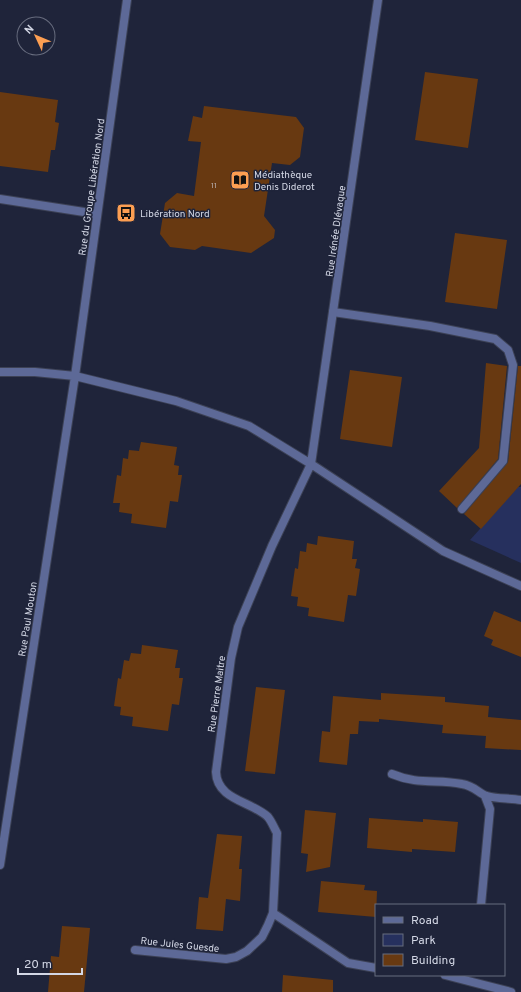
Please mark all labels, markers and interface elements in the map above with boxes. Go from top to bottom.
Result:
north arrow [16,16,56,56]
text: N [22,22,37,37]
street label: Rue du Groupe Libération Nord [76,118,109,257]
library icon: Médiathèque Denis Diderot [229,169,251,191]
place label: Médiathèque Denis Diderot [254,169,315,194]
house number: 11 [211,181,217,191]
street label: Rue Irénée Dlévaque [324,185,349,278]
bus stop icon: Libération Nord [115,202,137,224]
place label: Libération Nord [140,208,210,221]
street label: Rue Paul Mouton [16,581,41,658]
street label: Rue Pierre Maitre [206,655,229,733]
legend [375,904,505,976]
text: Road [411,913,439,929]
text: Park [411,933,436,949]
street label: Rue Jules Guesde [140,935,220,956]
scale bar [18,950,82,976]
text: Building [411,953,455,969]
text: 20 m [24,957,52,973]

